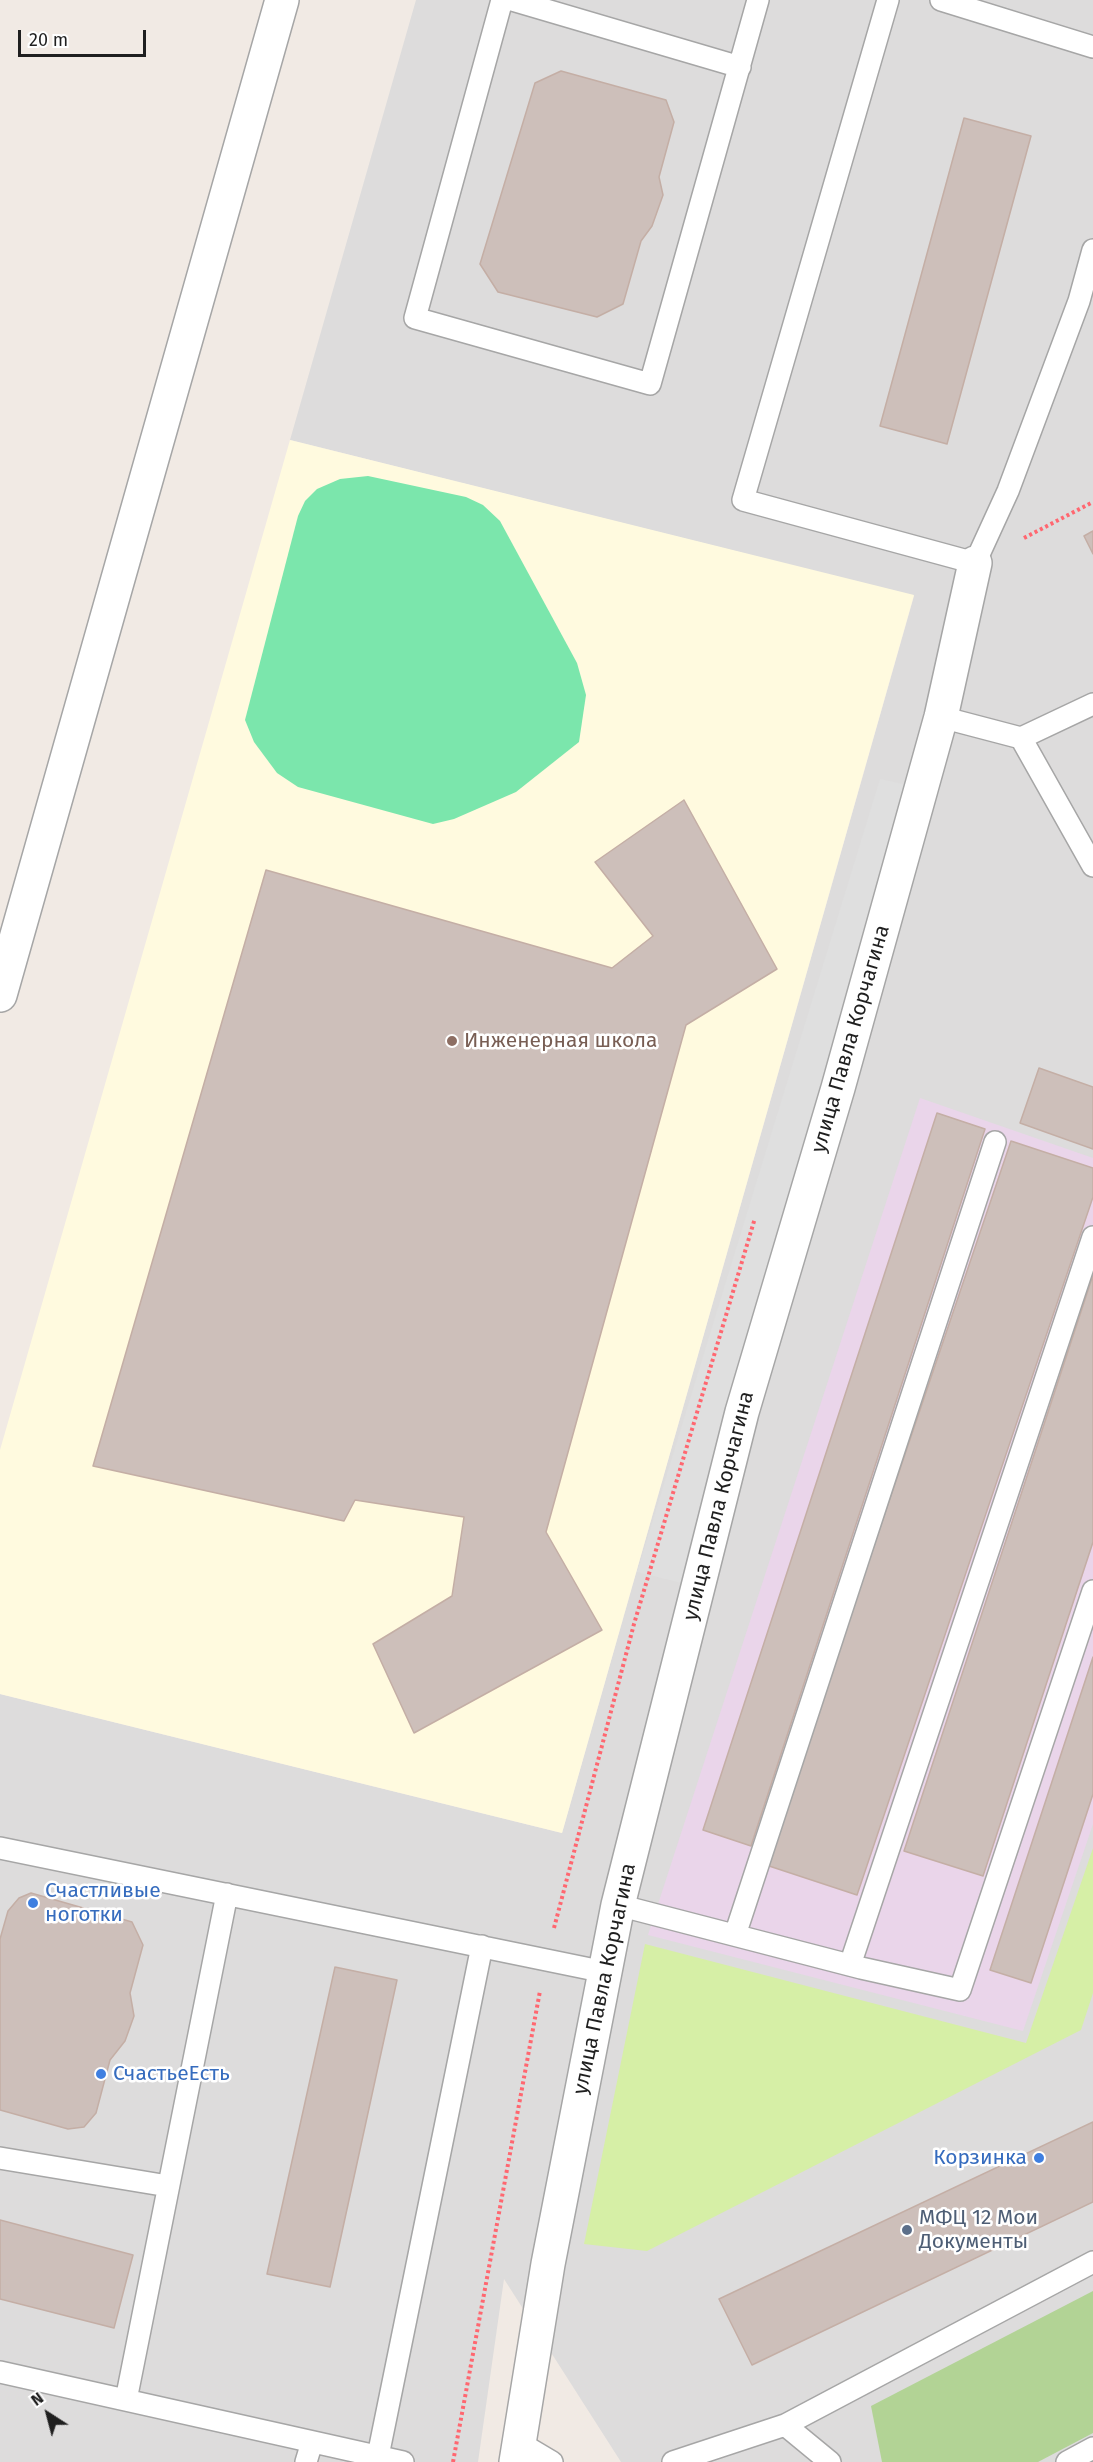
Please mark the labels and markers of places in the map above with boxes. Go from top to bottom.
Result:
place label: Инженерная школа [464,1028,658,1054]
marker: Инженерная школа [445,1034,459,1048]
place label: Счастливые ноготки [45,1878,161,1928]
marker: Счастливые ноготки [26,1896,40,1910]
place label: СчастьеЕсть [113,2061,230,2087]
marker: СчастьеЕсть [94,2067,108,2081]
place label: Корзинка [933,2145,1027,2171]
marker: Корзинка [1032,2151,1046,2165]
place label: МФЦ 12 Мои Документы [919,2205,1038,2255]
marker: МФЦ 12 Мои Документы [900,2223,914,2237]

